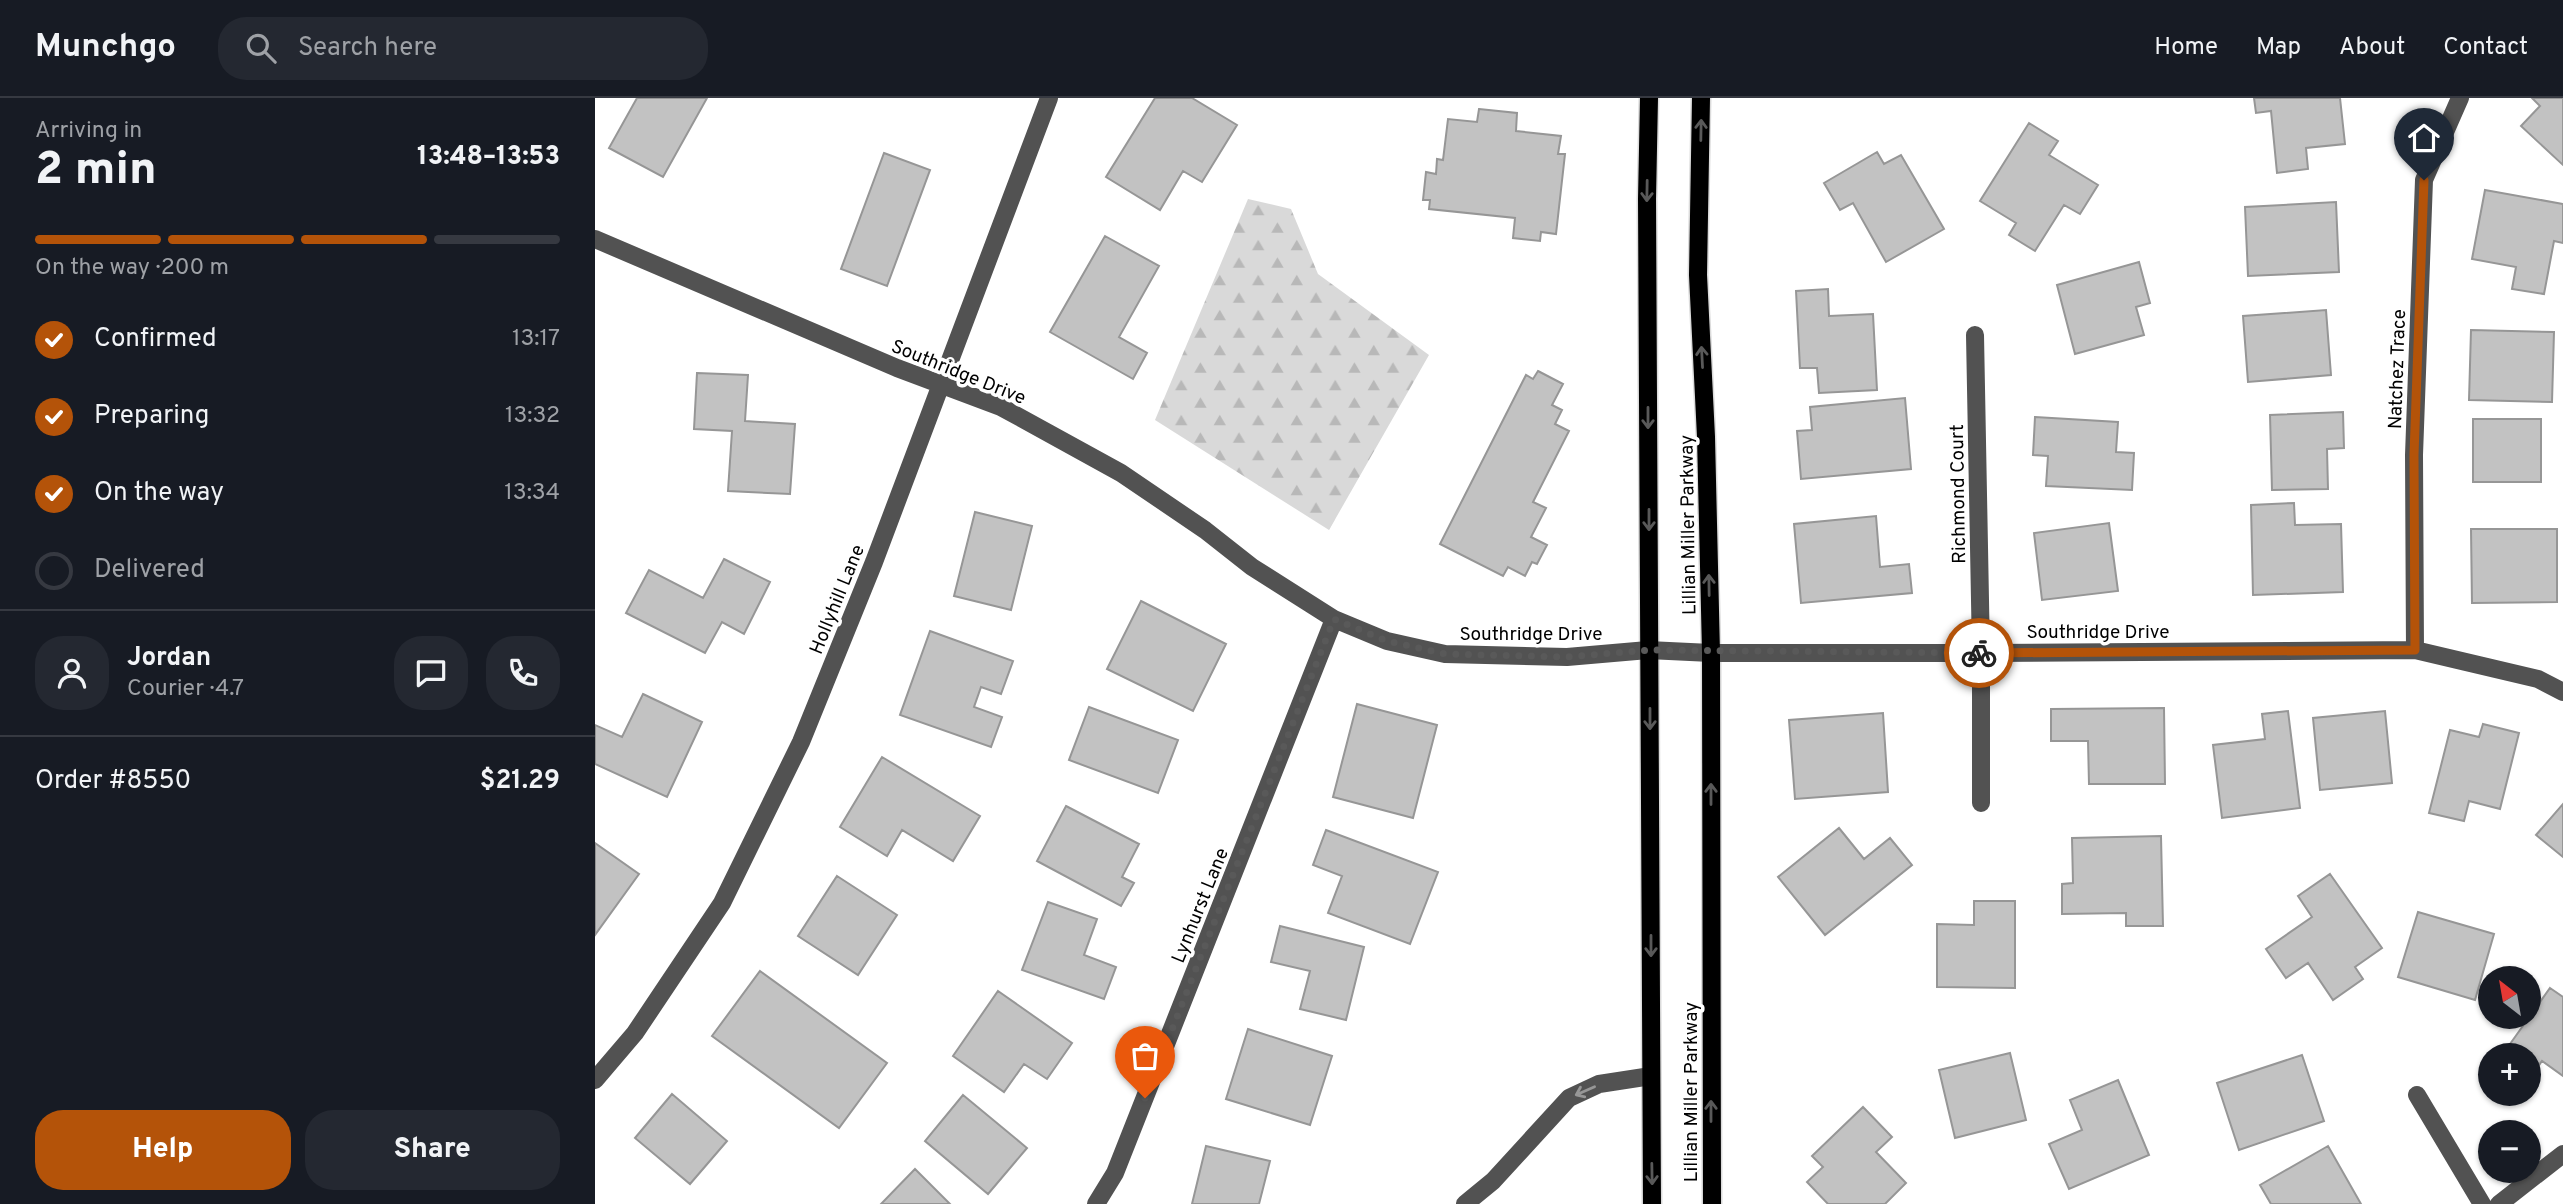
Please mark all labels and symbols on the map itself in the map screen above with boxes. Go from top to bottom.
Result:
pin [2394,108,2454,180]
one-way arrow [1694,119,1708,142]
one-way arrow [1640,179,1654,202]
street label: Natchez Trace [2384,309,2412,429]
street label: Southridge Drive [887,335,1029,411]
one-way arrow [1696,346,1709,369]
one-way arrow [1641,406,1655,429]
street label: Richmond Court [1946,424,1972,564]
street label: Lillian Miller Parkway [1675,435,1703,615]
one-way arrow [1642,508,1656,531]
street label: Hollyhill Lane [805,541,871,658]
one-way arrow [1703,573,1716,596]
courier [1944,618,2014,688]
street label: Southridge Drive [2026,621,2170,645]
street label: Southridge Drive [1459,623,1603,647]
one-way arrow [1643,707,1657,730]
one-way arrow [1704,783,1718,806]
street label: Lynhurst Lane [1167,845,1235,967]
one-way arrow [1644,934,1658,957]
north arrow [2478,966,2541,1029]
street label: Lillian Miller Parkway [1680,1002,1704,1182]
pin [1115,1026,1175,1098]
one-way arrow [1574,1085,1596,1098]
one-way arrow [1704,1100,1718,1123]
one-way arrow [1645,1162,1659,1185]

